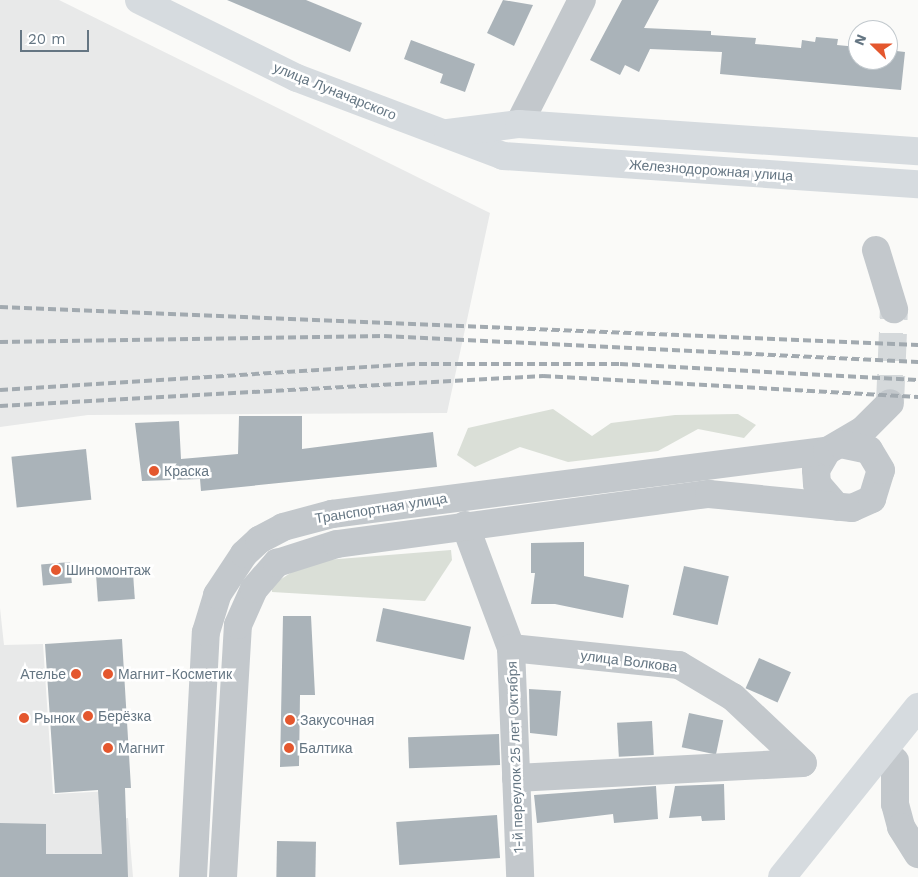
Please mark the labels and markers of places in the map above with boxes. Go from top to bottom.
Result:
place label: Краска [164,463,209,479]
marker: Краска [148,465,160,477]
place label: Шиномонтаж [66,562,151,578]
marker: Шиномонтаж [50,564,62,576]
place label: Ателье [20,666,66,682]
place label: Магнит-Косметик [118,666,232,682]
marker: Ателье [70,668,82,680]
marker: Магнит-Косметик [102,668,114,680]
place label: Берёзка [98,708,151,724]
place label: Рынок [34,710,75,726]
marker: Берёзка [82,710,94,722]
marker: Рынок [18,712,30,724]
place label: Закусочная [300,712,374,728]
marker: Закусочная [284,714,296,726]
place label: Магнит [118,740,165,756]
place label: Балтика [299,740,353,756]
marker: Магнит [102,742,114,754]
marker: Балтика [283,742,295,754]

